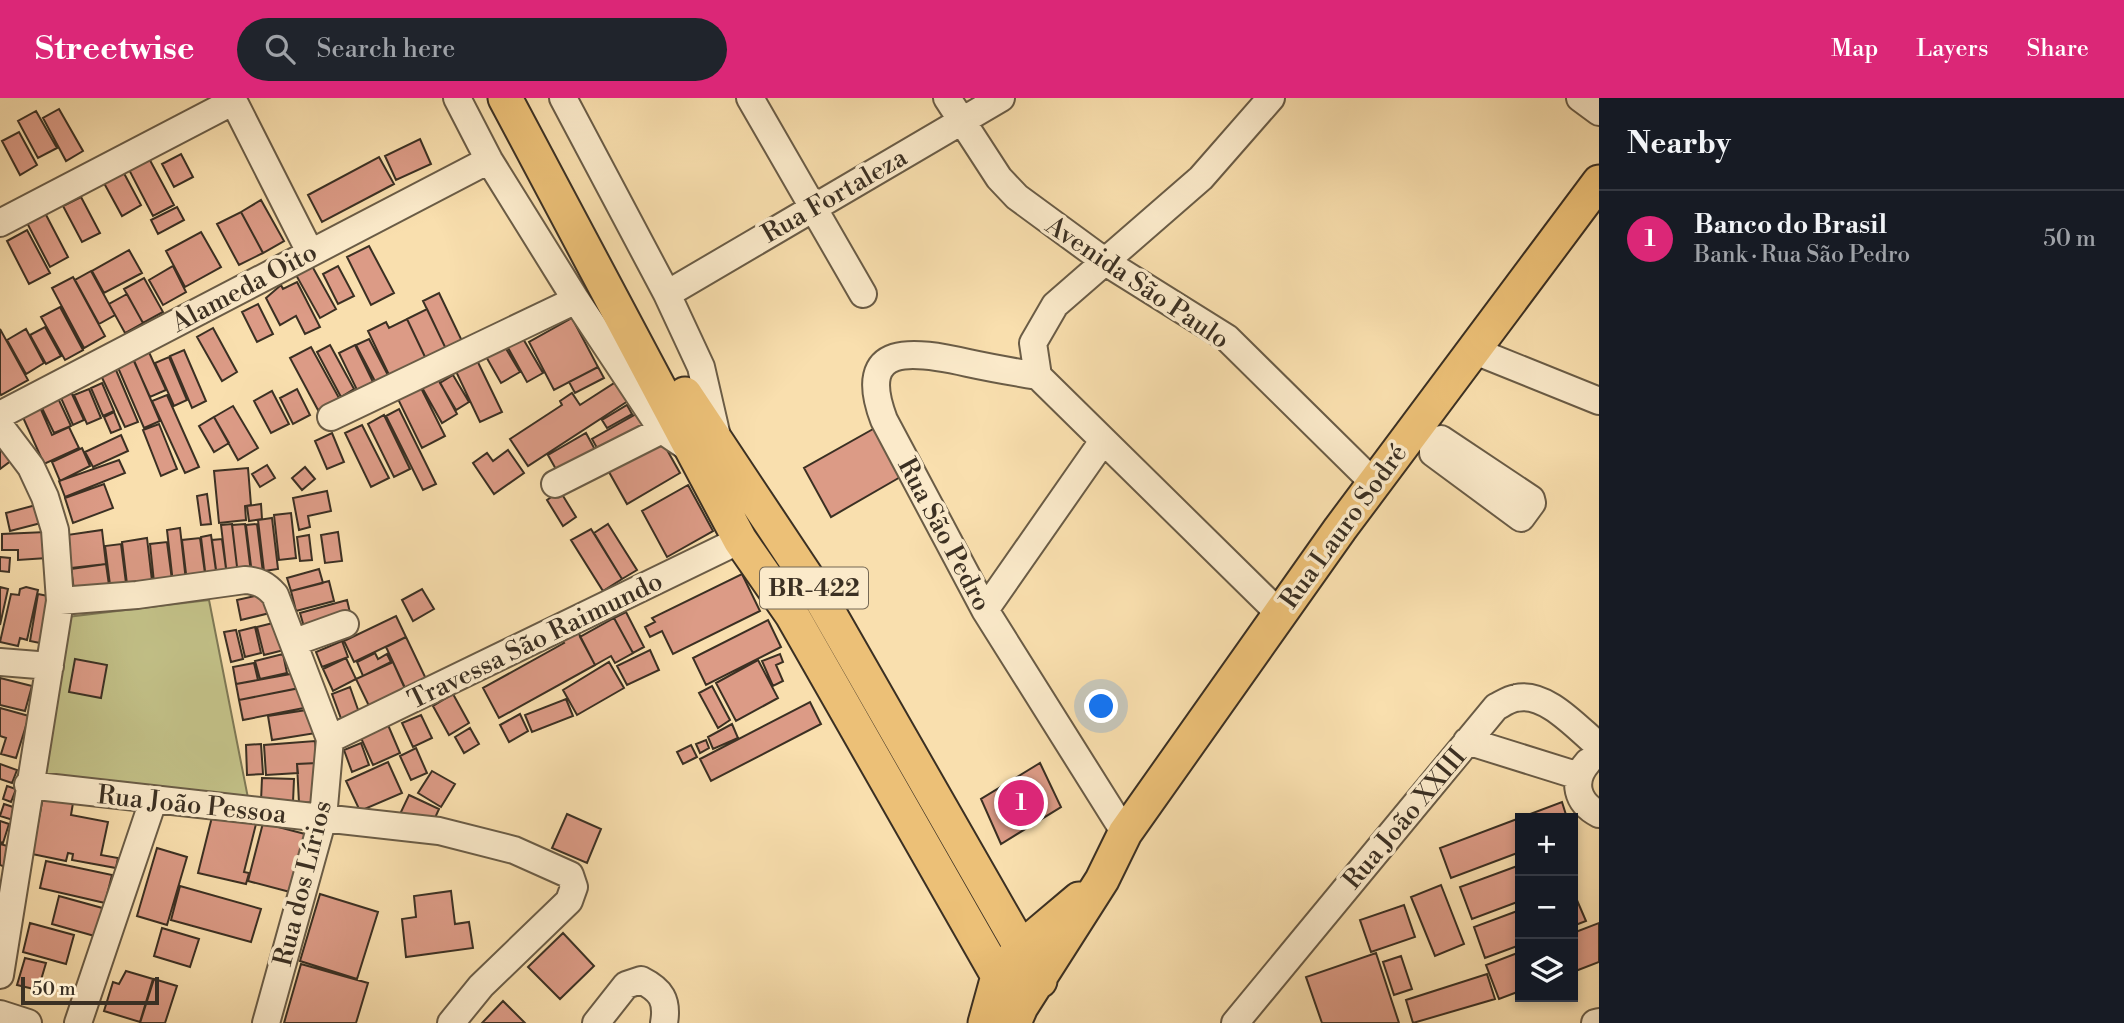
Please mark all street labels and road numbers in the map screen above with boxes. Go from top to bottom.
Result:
street label: Rua Fortaleza [756,141,914,250]
street label: Avenida São Paulo [1039,209,1235,356]
street label: Alameda Oito [165,236,323,340]
street label: Rua Lauro Sodré [1273,438,1414,615]
street label: Rua São Pedro [890,452,998,617]
street label: Travessa São Raimundo [403,565,668,716]
road number: BR-422 [760,568,868,608]
street label: Rua João XXIII [1336,741,1473,896]
street label: Rua João Pessoa [96,779,289,831]
street label: Rua dos Lírios [267,797,339,969]

